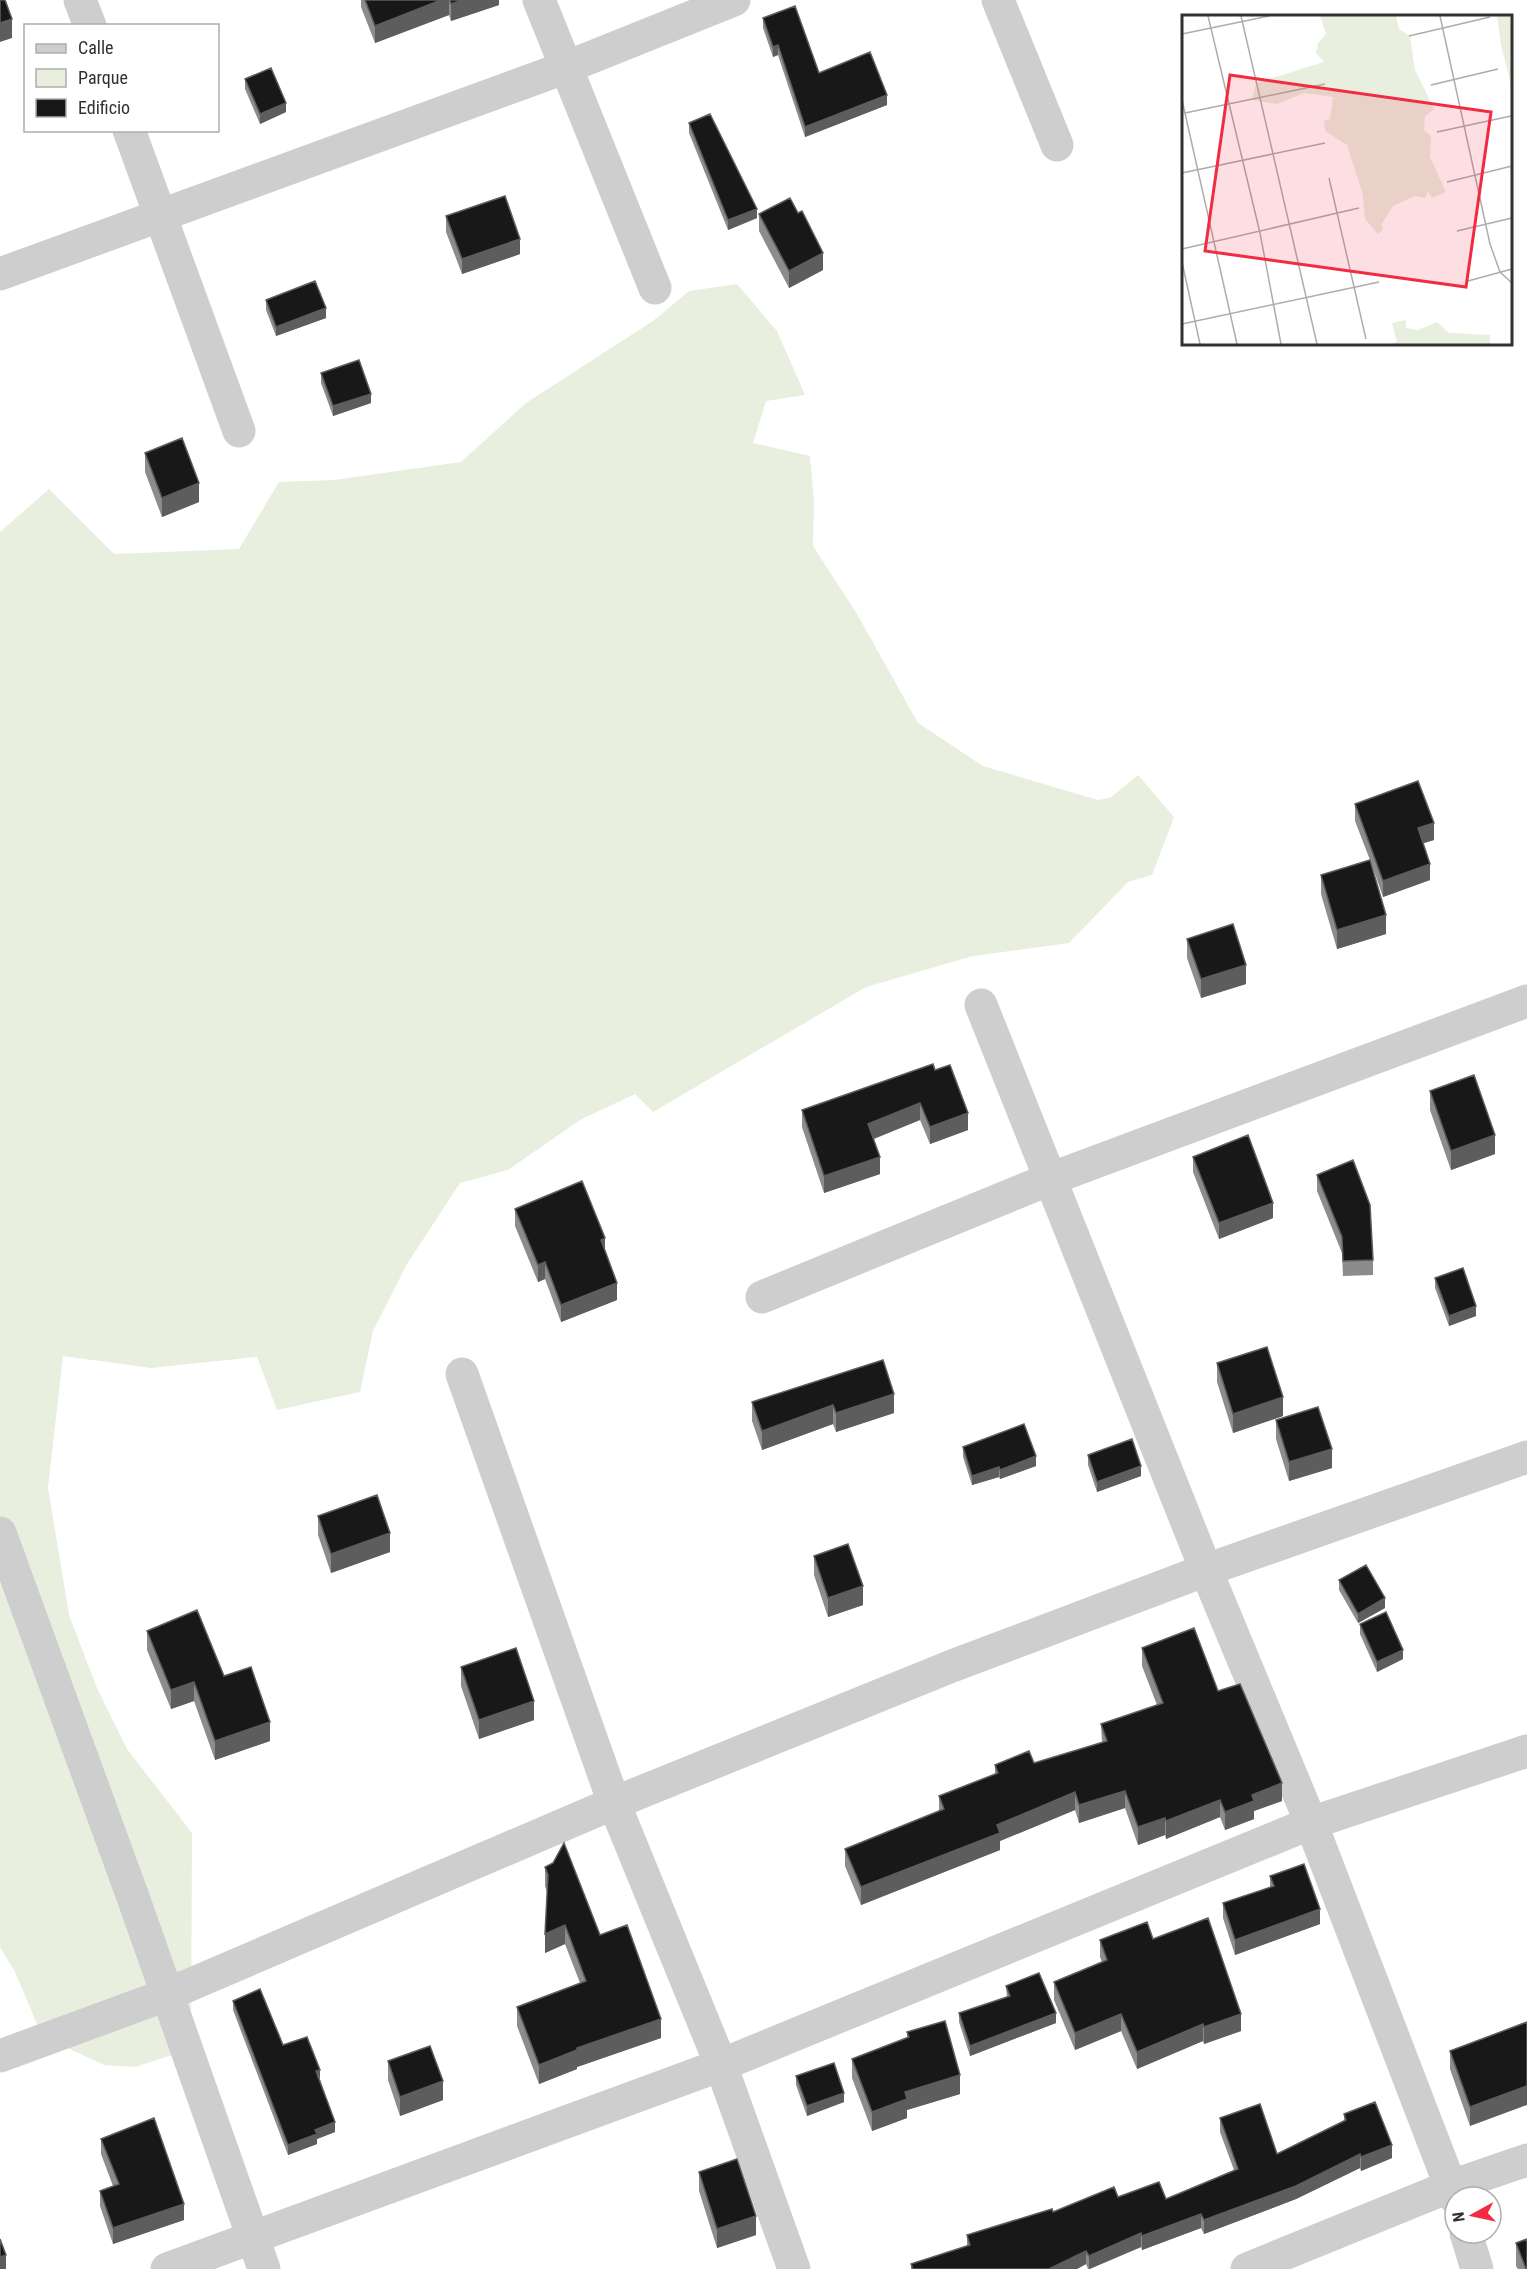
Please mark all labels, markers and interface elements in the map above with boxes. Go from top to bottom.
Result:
inset map [1182,15,1512,345]
legend [24,24,219,132]
text: Calle [78,37,114,58]
text: Parque [78,67,128,88]
text: Edificio [78,97,130,118]
north arrow [1443,2185,1503,2245]
text: N [1449,2211,1469,2223]

